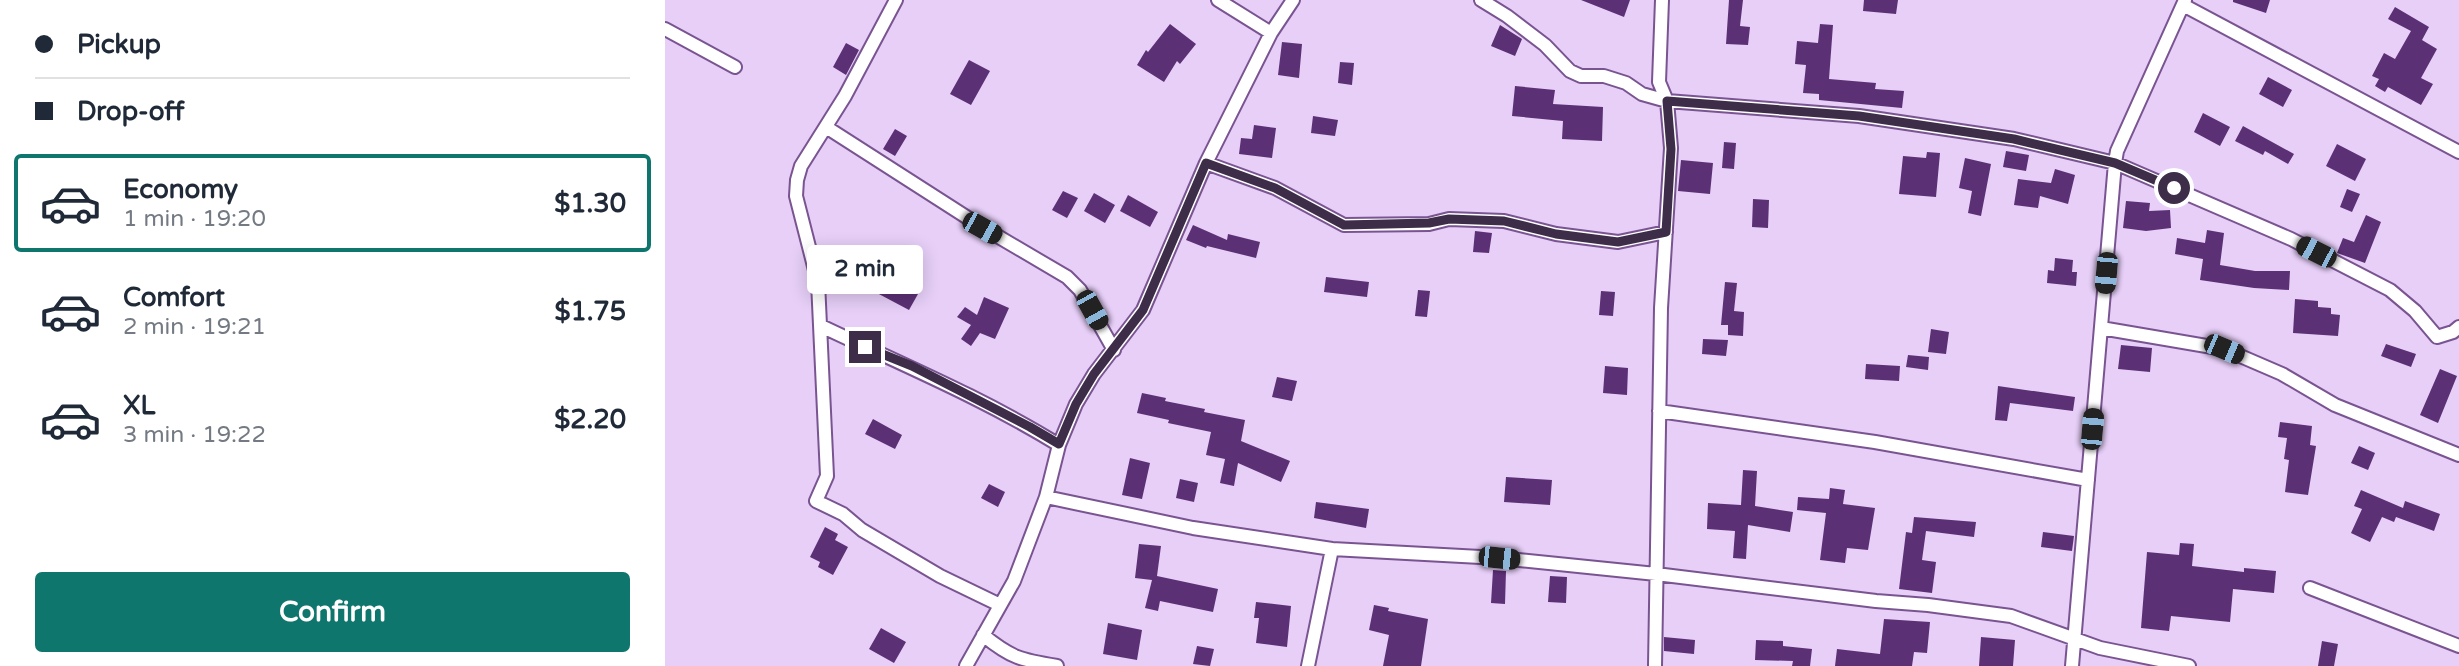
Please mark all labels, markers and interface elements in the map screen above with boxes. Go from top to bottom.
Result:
text: Pickup [77,29,161,60]
text: Drop-off [77,96,184,127]
icon: car [39,172,102,235]
route start [2158,172,2190,204]
text: Economy [123,174,238,205]
text: $1.30 [554,188,626,219]
text: 1 min · 19:20 [123,205,266,233]
car [959,209,1006,247]
car [2293,233,2340,271]
callout: 2 min [807,246,923,294]
car [2094,251,2119,295]
text: 2 min [834,255,896,283]
icon: car [39,280,102,343]
text: Comfort [123,282,225,313]
car [1073,287,1112,333]
text: $1.75 [554,296,626,327]
text: 2 min · 19:21 [123,313,266,341]
route end [849,331,881,363]
car [2201,331,2248,367]
icon: car [39,388,102,451]
text: XL [123,390,155,421]
text: $2.20 [554,404,626,435]
car [2080,407,2105,451]
text: 3 min · 19:22 [123,421,266,449]
car [1478,545,1521,571]
button: Confirm [35,572,630,652]

